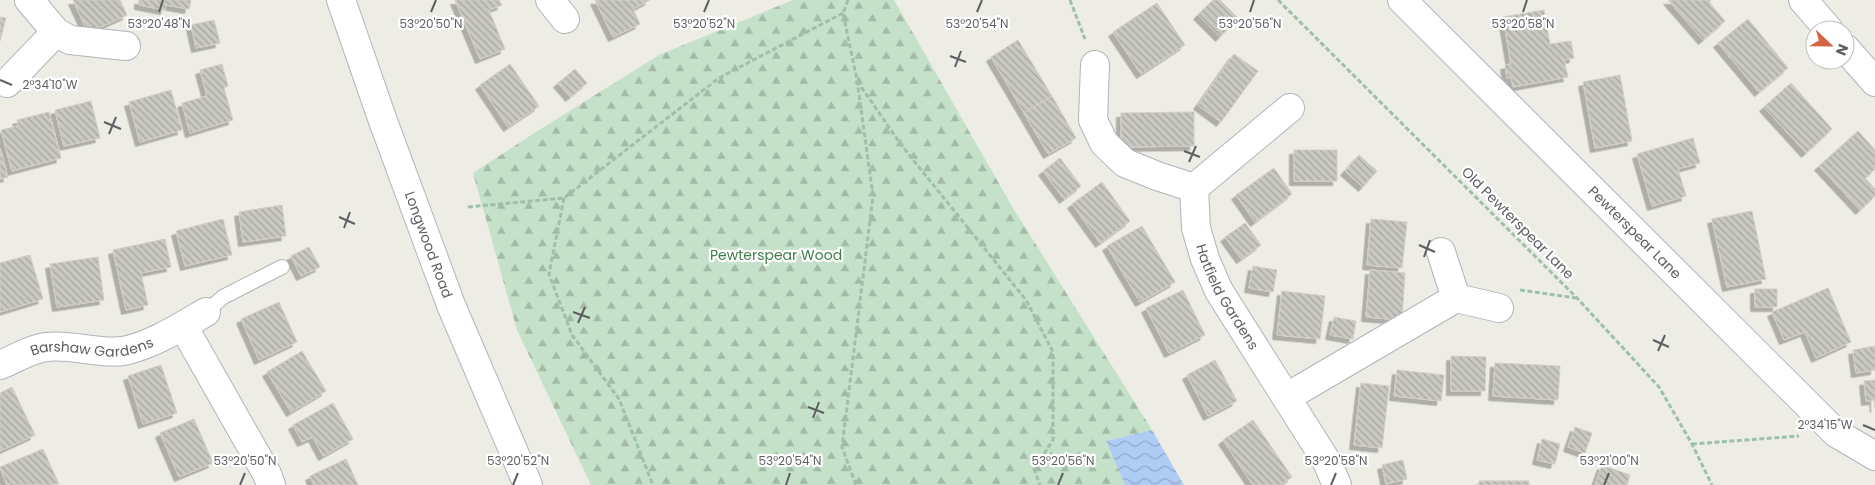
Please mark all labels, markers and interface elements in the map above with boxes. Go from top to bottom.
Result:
text: 53°20'48"N [128,15,190,32]
text: 53°20'50"N [400,15,462,32]
text: 53°20'52"N [673,15,735,32]
text: 53°20'54"N [946,15,1008,32]
text: 53°20'56"N [1219,15,1281,32]
text: 53°20'58"N [1492,15,1554,32]
north arrow [1805,20,1855,70]
text: N [1831,41,1853,58]
text: 2°34'10"W [23,76,78,93]
street label: Old Pewterspear Lane [1457,162,1579,284]
street label: Pewterspear Lane [1584,181,1686,284]
street label: Longwood Road [400,188,458,301]
street label: Hatfield Gardens [1191,242,1264,354]
park label: Pewterspear Wood [710,245,842,265]
street label: Barshaw Gardens [28,332,157,362]
text: 2°34'15"W [1798,416,1853,433]
text: 53°20'50"N [214,452,276,469]
text: 53°20'52"N [487,452,549,469]
text: 53°20'54"N [759,452,821,469]
text: 53°20'56"N [1032,452,1094,469]
text: 53°20'58"N [1305,452,1367,469]
text: 53°21'00"N [1579,452,1639,469]

